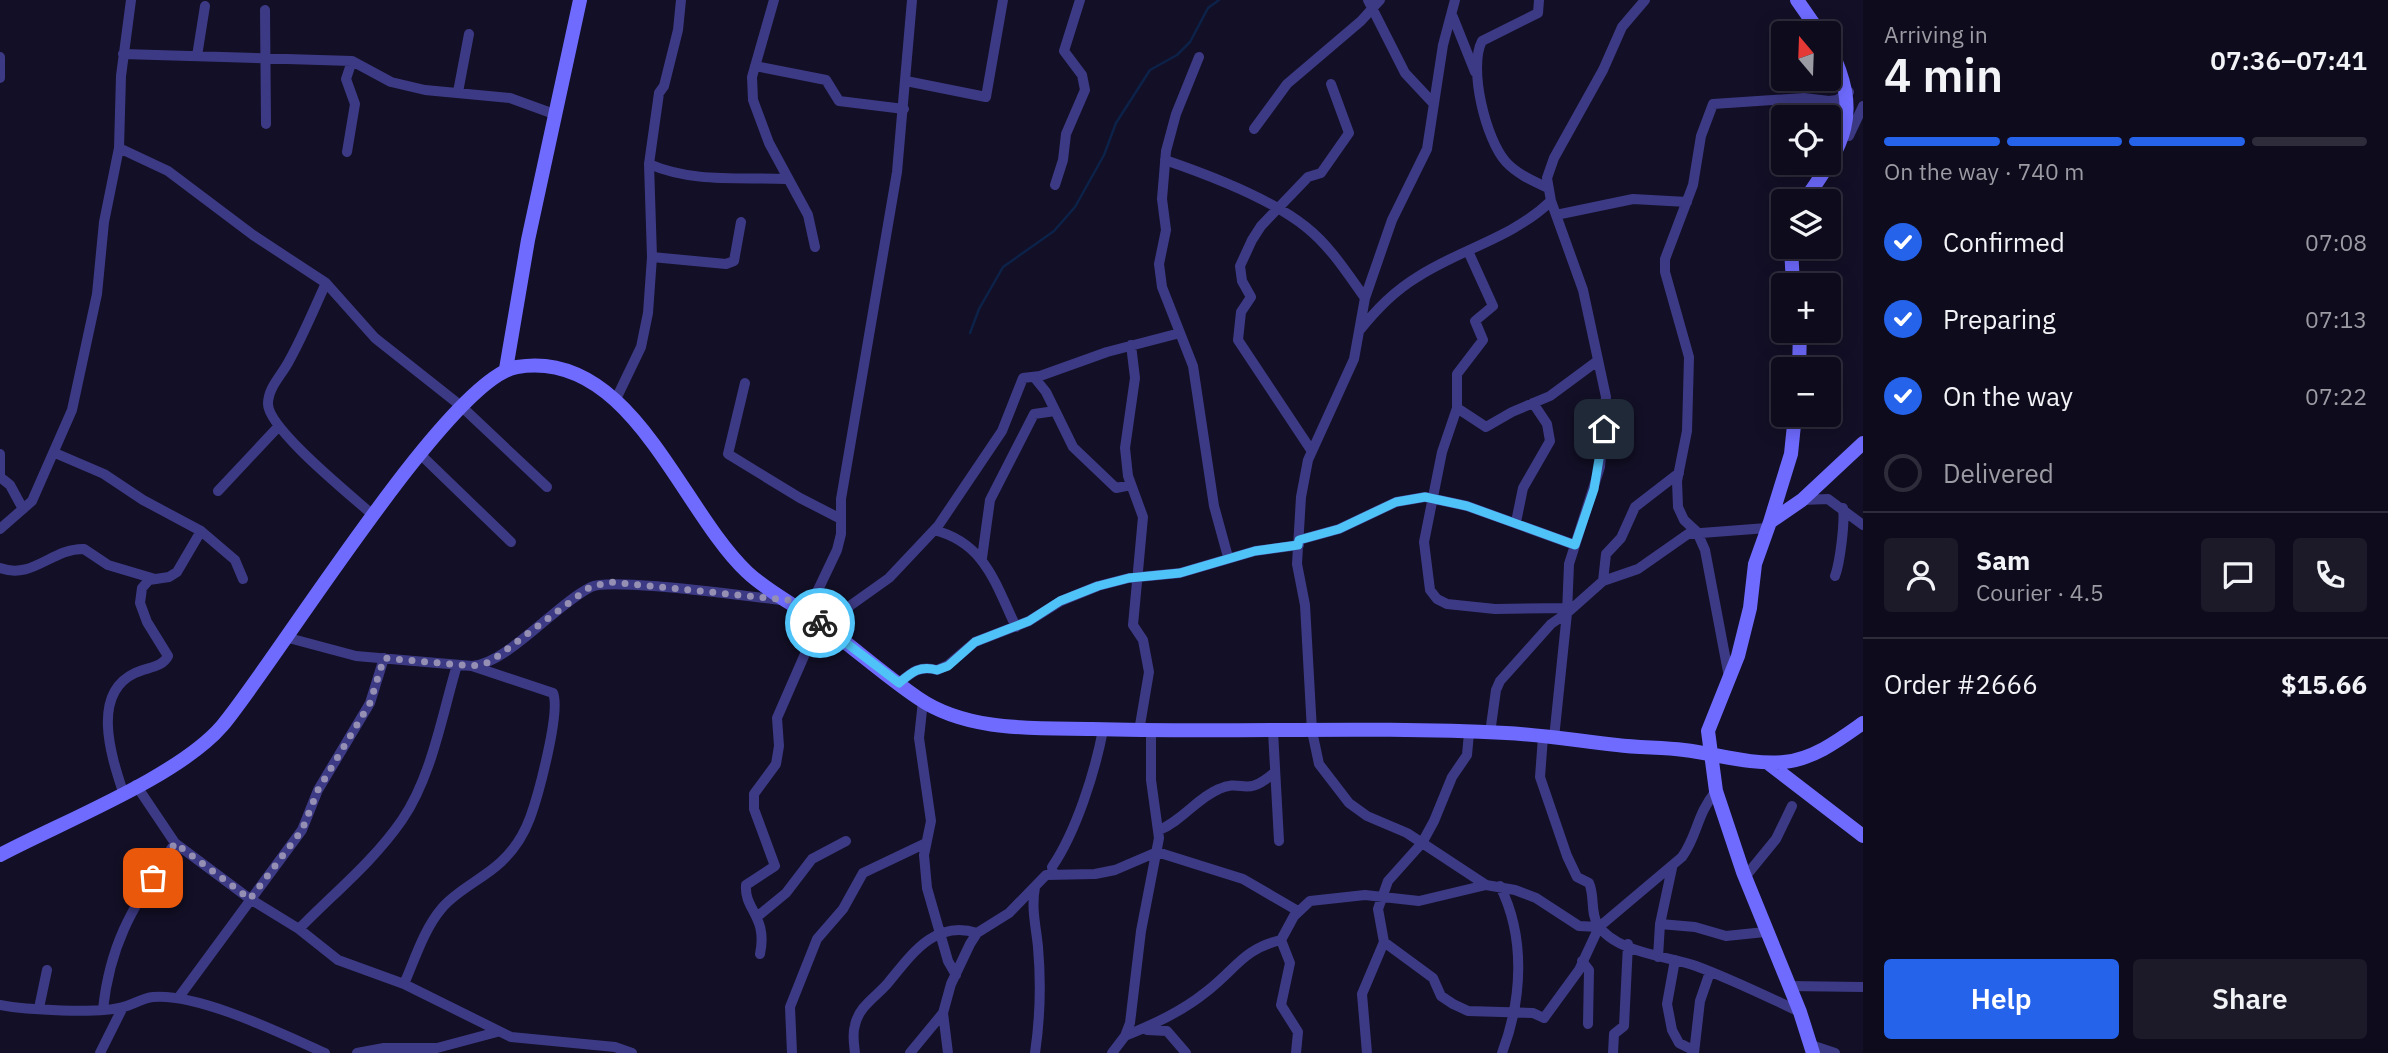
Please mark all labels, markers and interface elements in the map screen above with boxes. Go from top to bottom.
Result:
text: Arriving in [1884,19,1988,49]
north arrow [1771,21,1841,91]
map controls [1771,21,1841,427]
text: 07:36–07:41 [2210,43,2367,77]
text: 4 min [1884,45,2003,105]
button: locate [1771,105,1841,175]
text: On the way · 740 m [1884,156,2084,186]
button: layers [1771,189,1841,259]
icon: check [1884,223,1922,261]
text: Confirmed [1943,225,2065,259]
text: 07:08 [2305,227,2367,257]
button: + [1771,273,1841,343]
icon: check [1884,300,1922,338]
text: Preparing [1943,302,2056,336]
text: 07:13 [2305,304,2367,334]
button: − [1771,357,1841,427]
icon: check [1884,377,1922,415]
text: On the way [1943,379,2073,413]
text: 07:22 [2305,381,2367,411]
pin [1574,399,1634,459]
icon: home [1585,410,1623,448]
text: Delivered [1943,456,2054,490]
button: person [1884,538,1958,612]
button: chat [2201,538,2275,612]
button: phone [2293,538,2367,612]
text: Sam [1976,543,2030,577]
text: Courier · 4.5 [1976,577,2104,607]
courier [785,588,855,658]
icon: bike [801,604,839,642]
text: Order #2666 [1884,667,2038,701]
text: $15.66 [2281,667,2367,701]
pin [123,848,183,908]
icon: bag [134,859,172,897]
button: Help [1884,959,2119,1039]
button: Share [2133,959,2367,1039]

